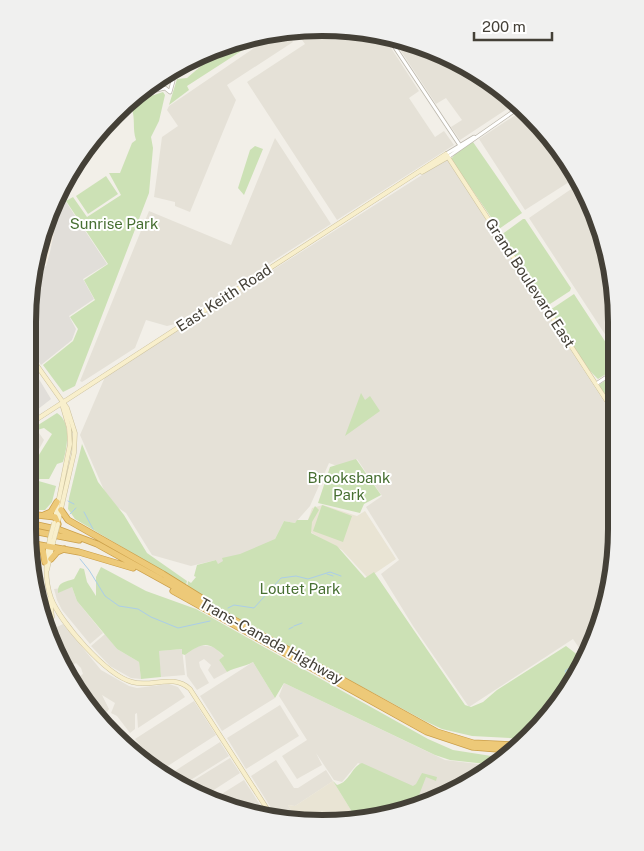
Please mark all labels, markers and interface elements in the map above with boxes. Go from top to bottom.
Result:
scale bar [474,10,552,42]
text: 200 m [482,18,526,35]
park label: Sunrise Park [70,215,158,232]
street label: Grand Boulevard East [482,215,579,351]
street label: East Keith Road [173,260,274,335]
park label: Brooksbank Park [308,469,390,503]
park label: Loutet Park [260,580,340,597]
street label: Trans-Canada Highway [196,594,346,687]

